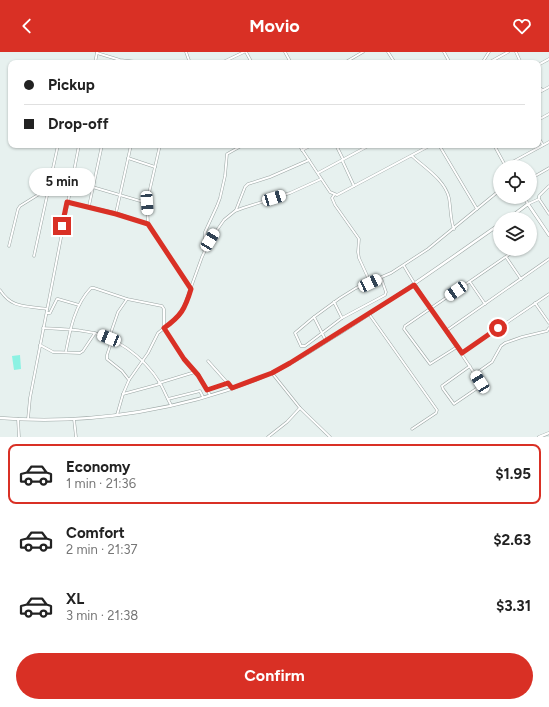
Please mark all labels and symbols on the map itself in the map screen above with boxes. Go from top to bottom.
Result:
callout: 5 min [29,168,95,196]
car [261,189,287,207]
car [140,191,154,215]
route end [53,217,71,235]
car [199,227,221,253]
car [357,272,383,294]
car [443,279,469,303]
route start [489,319,507,337]
car [96,328,122,348]
car [469,369,491,395]

